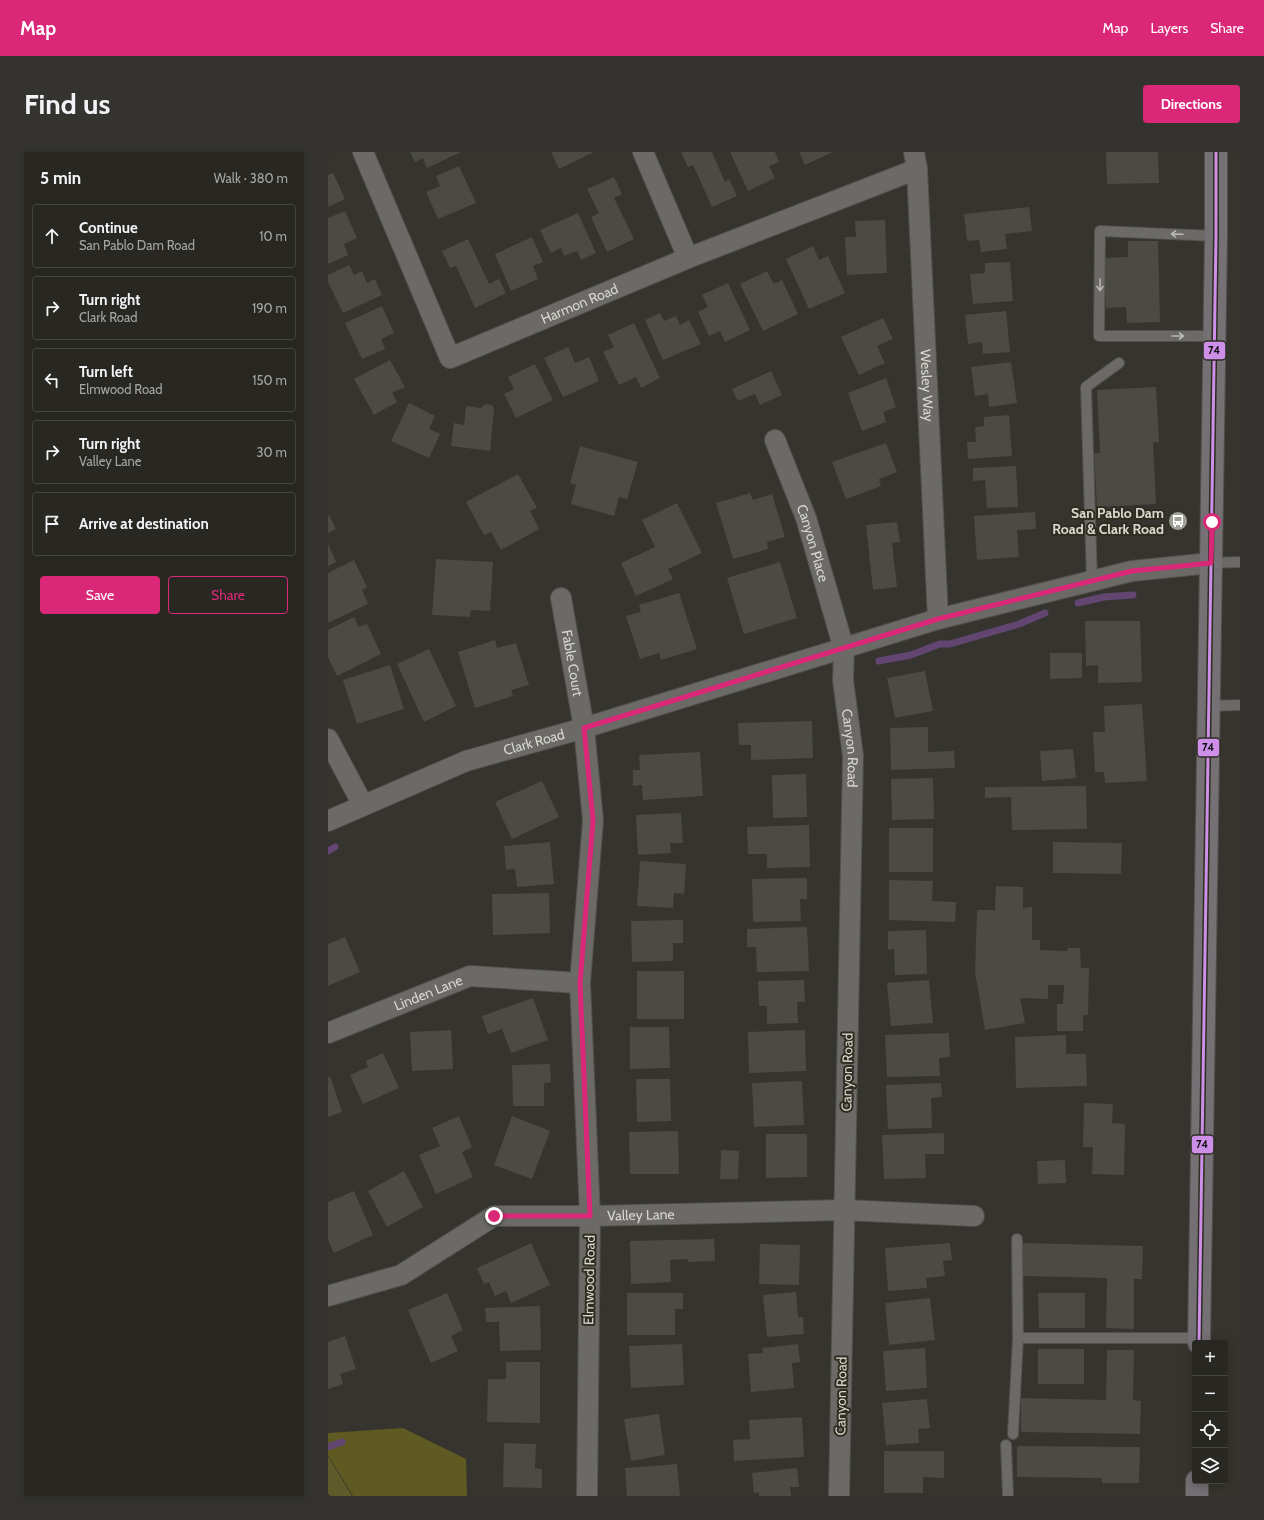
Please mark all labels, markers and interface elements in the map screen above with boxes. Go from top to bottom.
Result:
text: Map [20,17,56,40]
text: Map [1103,19,1128,37]
text: Layers [1150,19,1188,37]
text: Share [1210,19,1244,37]
button: Directions [1143,85,1240,123]
text: Find us [24,87,110,121]
text: 5 min [40,168,81,188]
text: Walk · 380 m [214,170,288,186]
text: Continue [79,219,138,237]
icon: ahead [41,225,63,247]
text: 10 m [259,228,287,244]
one-way arrow [1171,231,1184,238]
text: San Pablo Dam Road [79,237,195,253]
one-way arrow [1096,278,1103,291]
street label: Harmon Road [538,279,621,328]
text: Turn right [79,291,140,309]
icon: right [41,297,63,319]
text: 190 m [252,300,287,316]
text: Clark Road [79,309,137,325]
one-way arrow [1171,332,1184,340]
line badge: 74 [1203,341,1226,360]
text: 74 [1208,343,1220,357]
street label: Wesley Way [916,349,938,422]
text: Turn left [79,363,133,381]
icon: left [41,369,63,391]
text: 150 m [252,372,287,388]
text: Elmwood Road [79,381,163,397]
text: Turn right [79,435,140,453]
icon: right [41,441,63,463]
text: 30 m [257,444,287,460]
text: Valley Lane [79,453,141,469]
street label: Canyon Place [792,502,833,584]
place label: San Pablo Dam Road & Clark Road [1052,504,1164,538]
bus stop icon: San Pablo Dam Road & Clark Road [1167,510,1189,532]
icon: arrive [41,513,63,535]
route start [1203,513,1221,531]
text: Arrive at destination [79,515,209,533]
button: Save [40,576,160,614]
button: Share [168,576,288,614]
street label: Fable Court [558,628,587,698]
street label: Canyon Road [838,708,862,788]
street label: Clark Road [501,725,567,759]
line badge: 74 [1197,738,1220,757]
text: 74 [1202,740,1214,754]
street label: Linden Lane [391,971,465,1015]
street label: Canyon Road [837,1032,857,1112]
line badge: 74 [1191,1135,1214,1154]
text: 74 [1196,1137,1208,1151]
street label: Valley Lane [607,1205,675,1225]
route end [485,1207,503,1225]
street label: Elmwood Road [579,1235,599,1325]
map controls [1192,1340,1228,1484]
button: + [1192,1340,1228,1376]
street label: Canyon Road [831,1356,851,1436]
button: − [1192,1376,1228,1412]
button: locate [1192,1412,1228,1448]
button: layers [1192,1448,1228,1484]

